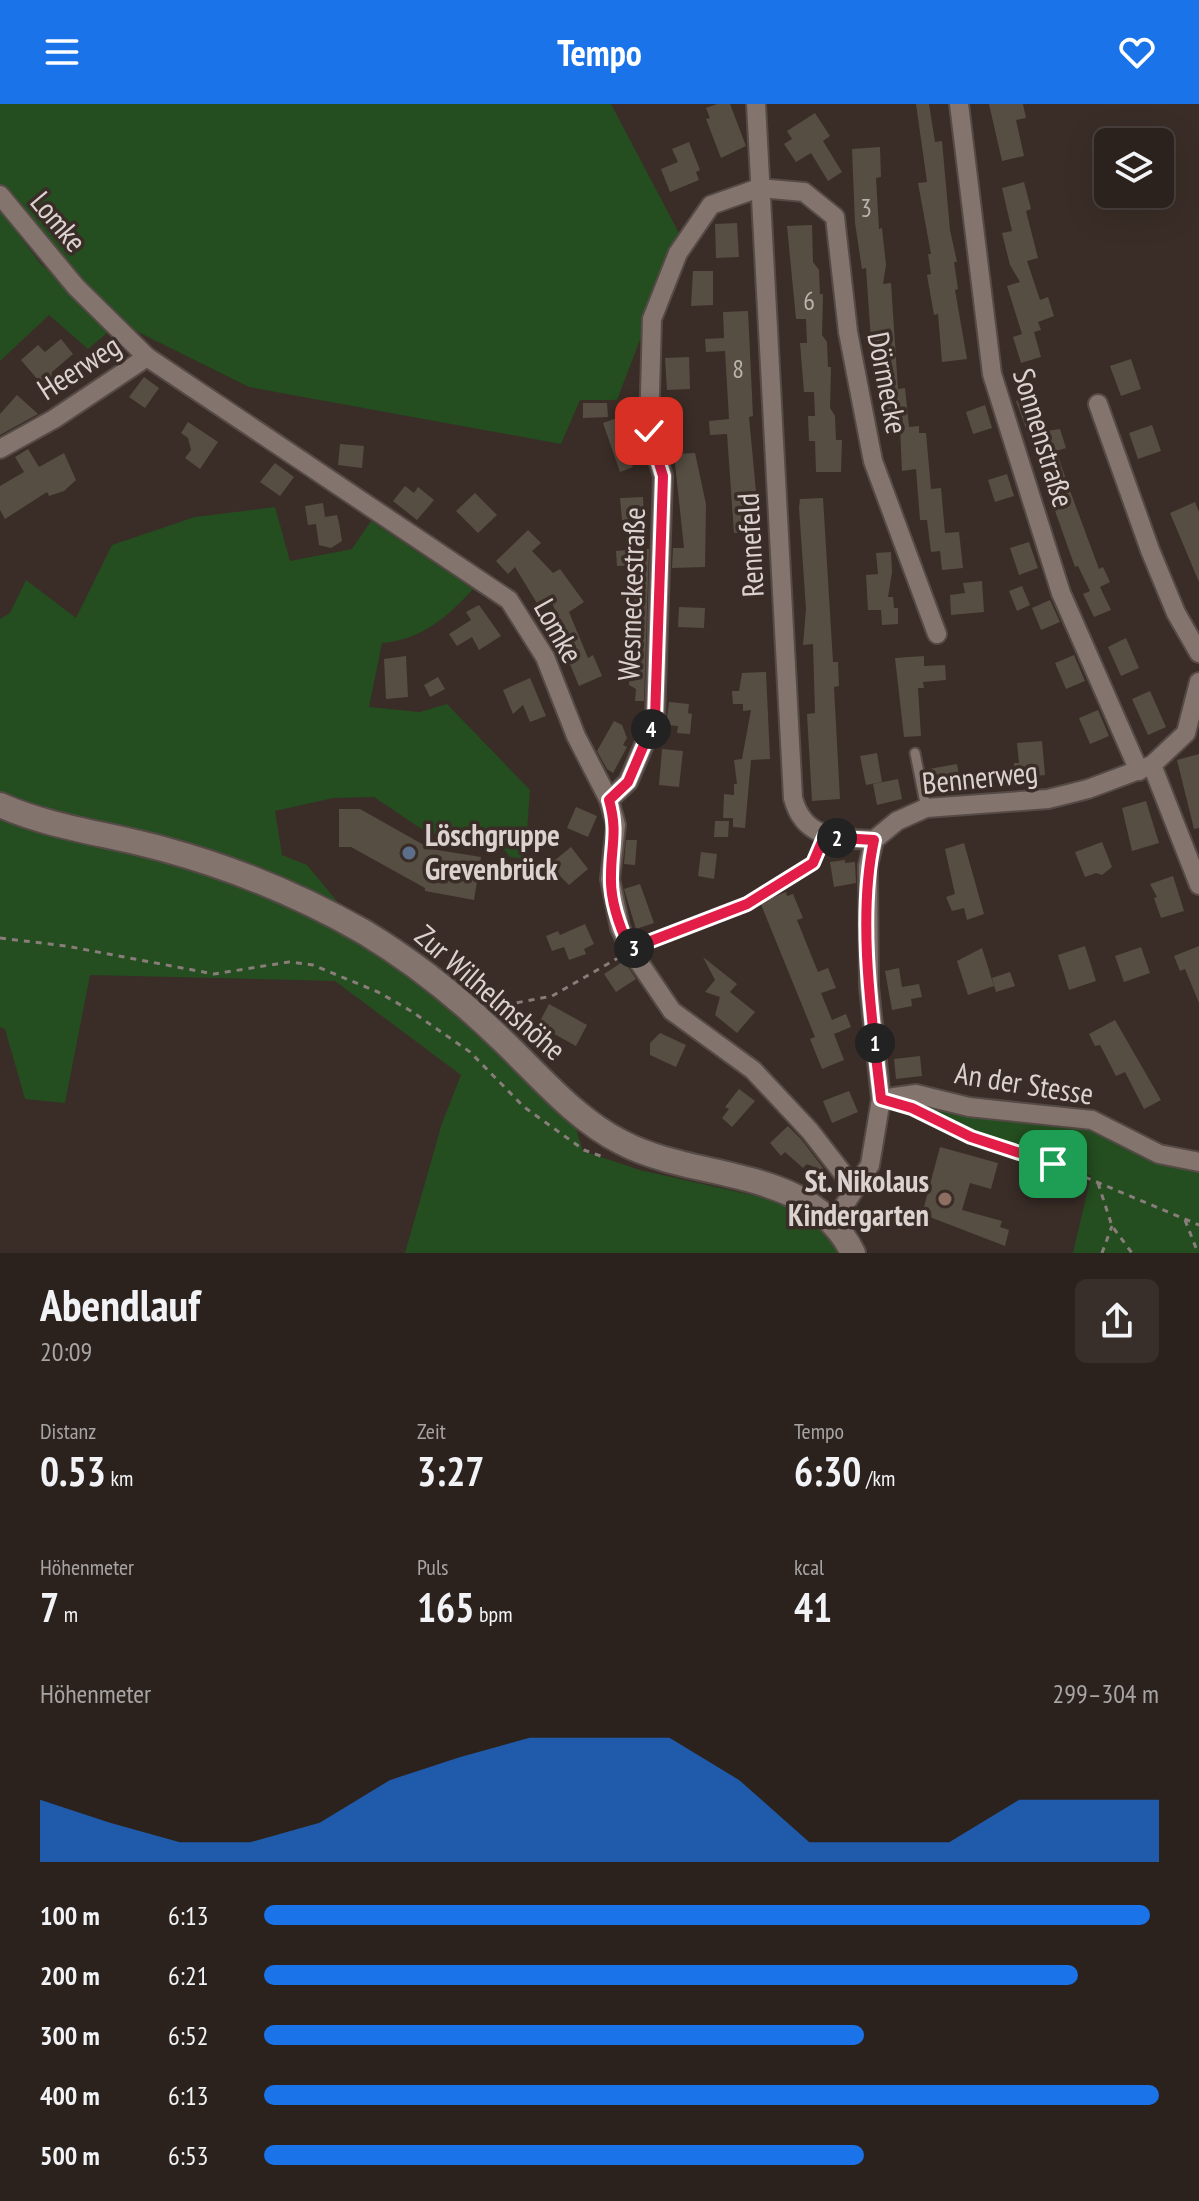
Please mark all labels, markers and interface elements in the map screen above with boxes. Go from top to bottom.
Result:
text: Tempo [557,29,642,76]
icon: menu [40,30,84,74]
icon: heart [1115,30,1159,74]
map controls [1094,128,1174,208]
button: layers [1094,128,1174,208]
street label: Lomke [23,183,96,259]
house number: 3 [860,191,872,224]
house number: 6 [803,284,815,317]
street label: Heerweg [29,326,127,408]
street label: Dörmecke [860,328,917,437]
house number: 8 [732,352,744,385]
street label: Sonnenstraße [1005,363,1084,512]
pin [615,397,683,465]
icon: check [627,409,671,453]
street label: Rennefeld [727,492,772,598]
street label: Wesmeckestraße [608,507,653,681]
street label: Lomke [526,591,593,669]
pin: 4 [631,709,671,749]
text: 4 [646,715,656,743]
street label: Bennerweg [920,751,1040,802]
place label: Löschgruppe Grevenbrück [425,815,560,888]
pin: 2 [817,818,857,858]
text: 2 [832,824,842,852]
marker: Löschgruppe Grevenbrück [400,844,418,862]
street label: Zur Wilhelmshöhe [407,916,575,1068]
pin: 3 [614,928,654,968]
text: 3 [629,934,639,962]
pin: 1 [855,1023,895,1063]
text: 1 [870,1029,880,1057]
street label: An der Stesse [952,1052,1096,1113]
pin [1019,1130,1087,1198]
icon: arrive [1031,1142,1075,1186]
place label: St. Nikolaus Kindergarten [788,1161,929,1234]
marker: St. Nikolaus Kindergarten [936,1190,954,1208]
text: Abendlauf [40,1276,200,1333]
button: share [1075,1279,1159,1363]
text: 20:09 [40,1335,92,1368]
text: Distanz [40,1417,96,1445]
text: Zeit [417,1417,446,1445]
text: Tempo [794,1417,844,1445]
text: 0.53 [40,1445,106,1497]
text: 3:27 [417,1445,484,1497]
text: 6:30 [794,1445,861,1497]
text: km [106,1464,133,1492]
text: /km [861,1464,895,1492]
text: Höhenmeter [40,1553,134,1581]
text: Puls [417,1553,448,1581]
text: kcal [794,1553,824,1581]
text: 7 [40,1581,59,1633]
text: 165 [417,1581,474,1633]
text: 41 [794,1581,832,1633]
text: m [59,1600,78,1628]
text: bpm [474,1600,512,1628]
text: Höhenmeter [40,1677,151,1710]
text: 299–304 m [1053,1677,1159,1710]
text: 100 m [40,1899,100,1932]
text: 6:13 [168,1899,208,1932]
text: 200 m [40,1959,100,1992]
text: 6:21 [168,1959,208,1992]
text: 300 m [40,2019,100,2052]
text: 6:52 [168,2019,208,2052]
text: 400 m [40,2079,100,2112]
text: 6:13 [168,2079,208,2112]
text: 500 m [40,2139,100,2172]
text: 6:53 [168,2139,208,2172]

